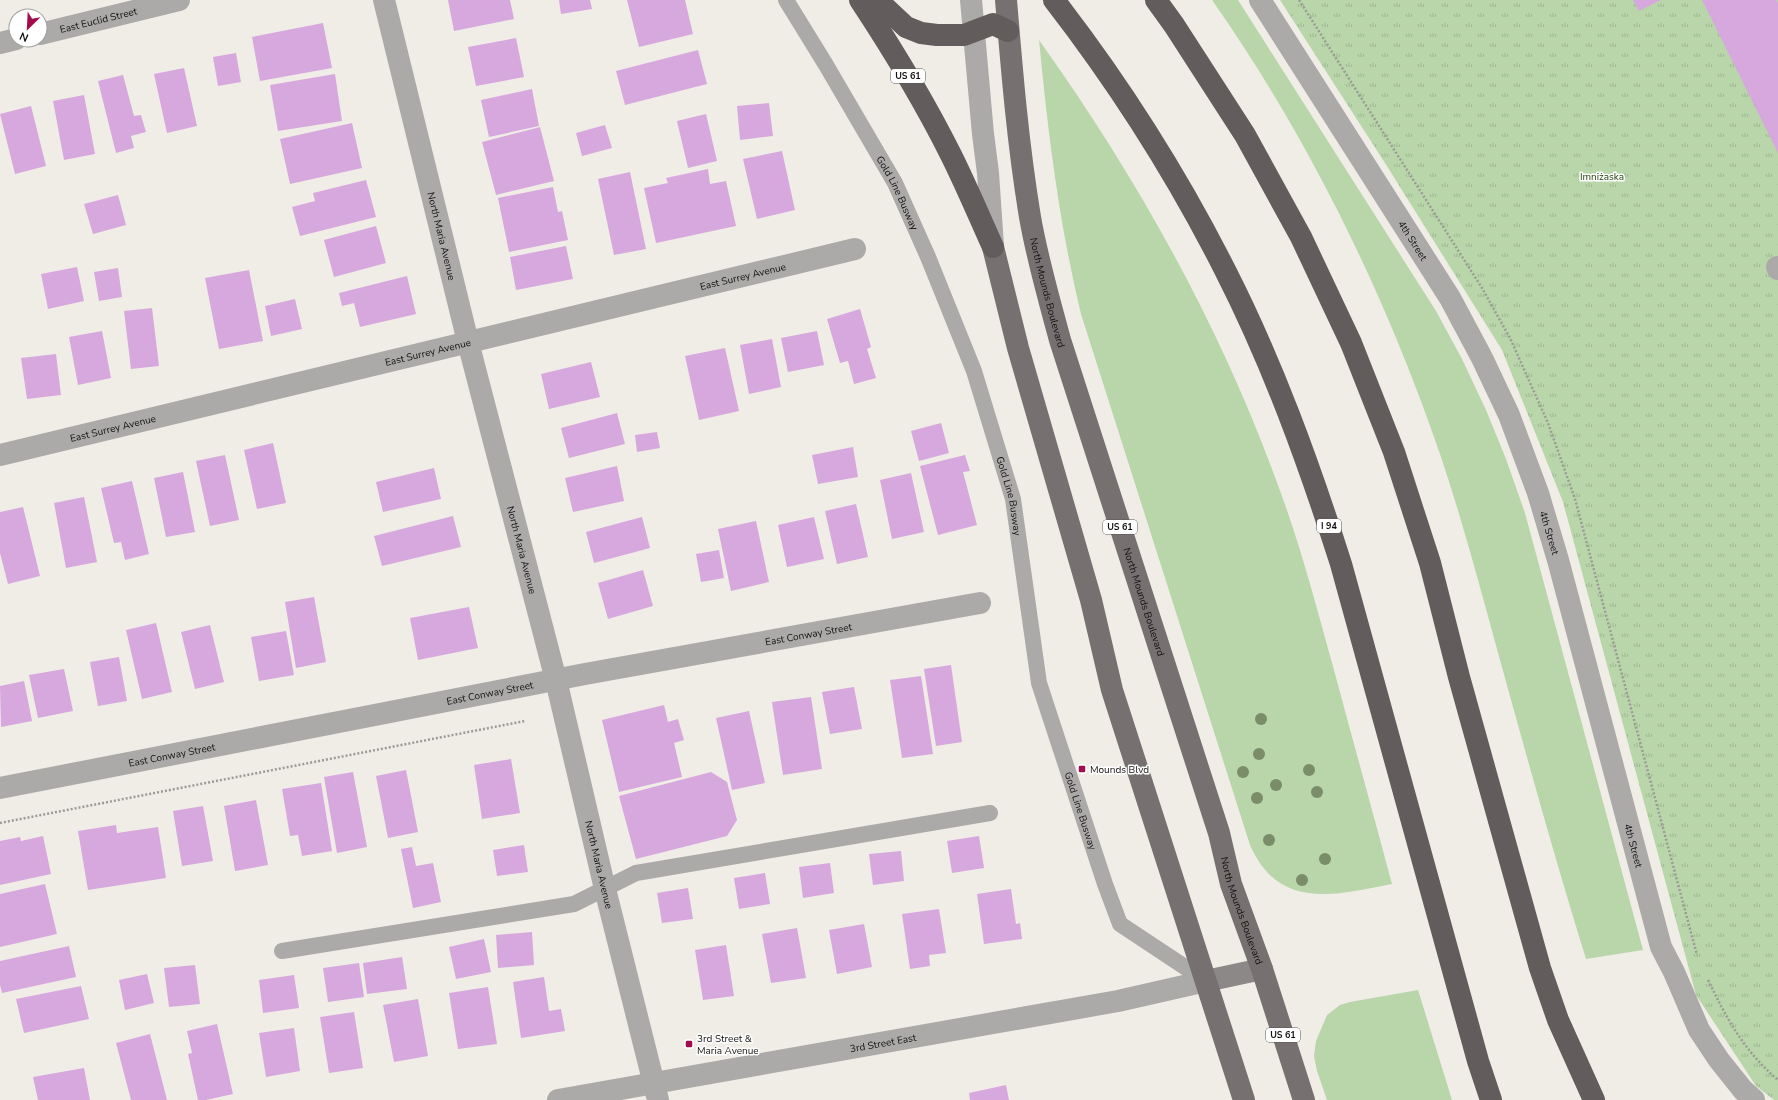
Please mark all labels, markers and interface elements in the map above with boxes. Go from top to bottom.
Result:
street label: East Euclid Street [58,4,139,37]
north arrow [8,8,48,48]
text: N [17,28,31,45]
road number: US 61 [891,69,925,83]
street label: Gold Line Busway [873,153,921,233]
park label: Imniżaska [1580,170,1624,184]
street label: North Maria Avenue [423,191,459,282]
street label: 4th Street [1394,218,1431,264]
street label: North Mounds Boulevard [1026,236,1068,350]
street label: East Surrey Avenue [699,260,787,294]
street label: East Surrey Avenue [384,336,472,370]
street label: East Surrey Avenue [69,412,157,446]
street label: Gold Line Busway [992,455,1024,537]
street label: North Maria Avenue [503,505,539,596]
street label: 4th Street [1536,509,1562,557]
road number: I 94 [1317,519,1341,533]
road number: US 61 [1103,520,1137,534]
street label: North Mounds Boulevard [1119,546,1168,658]
street label: East Conway Street [764,620,854,650]
street label: East Conway Street [445,678,535,709]
street label: East Conway Street [127,740,217,771]
place label: Mounds Blvd [1090,763,1149,777]
marker: Mounds Blvd [1077,764,1087,774]
street label: Gold Line Busway [1061,770,1100,853]
street label: North Maria Avenue [581,819,616,910]
street label: 4th Street [1620,822,1646,870]
street label: North Mounds Boulevard [1217,855,1266,967]
road number: US 61 [1266,1028,1300,1042]
street label: 3rd Street East [849,1031,918,1056]
place label: 3rd Street & Maria Avenue [697,1032,759,1058]
marker: 3rd Street & Maria Avenue [684,1039,694,1049]

